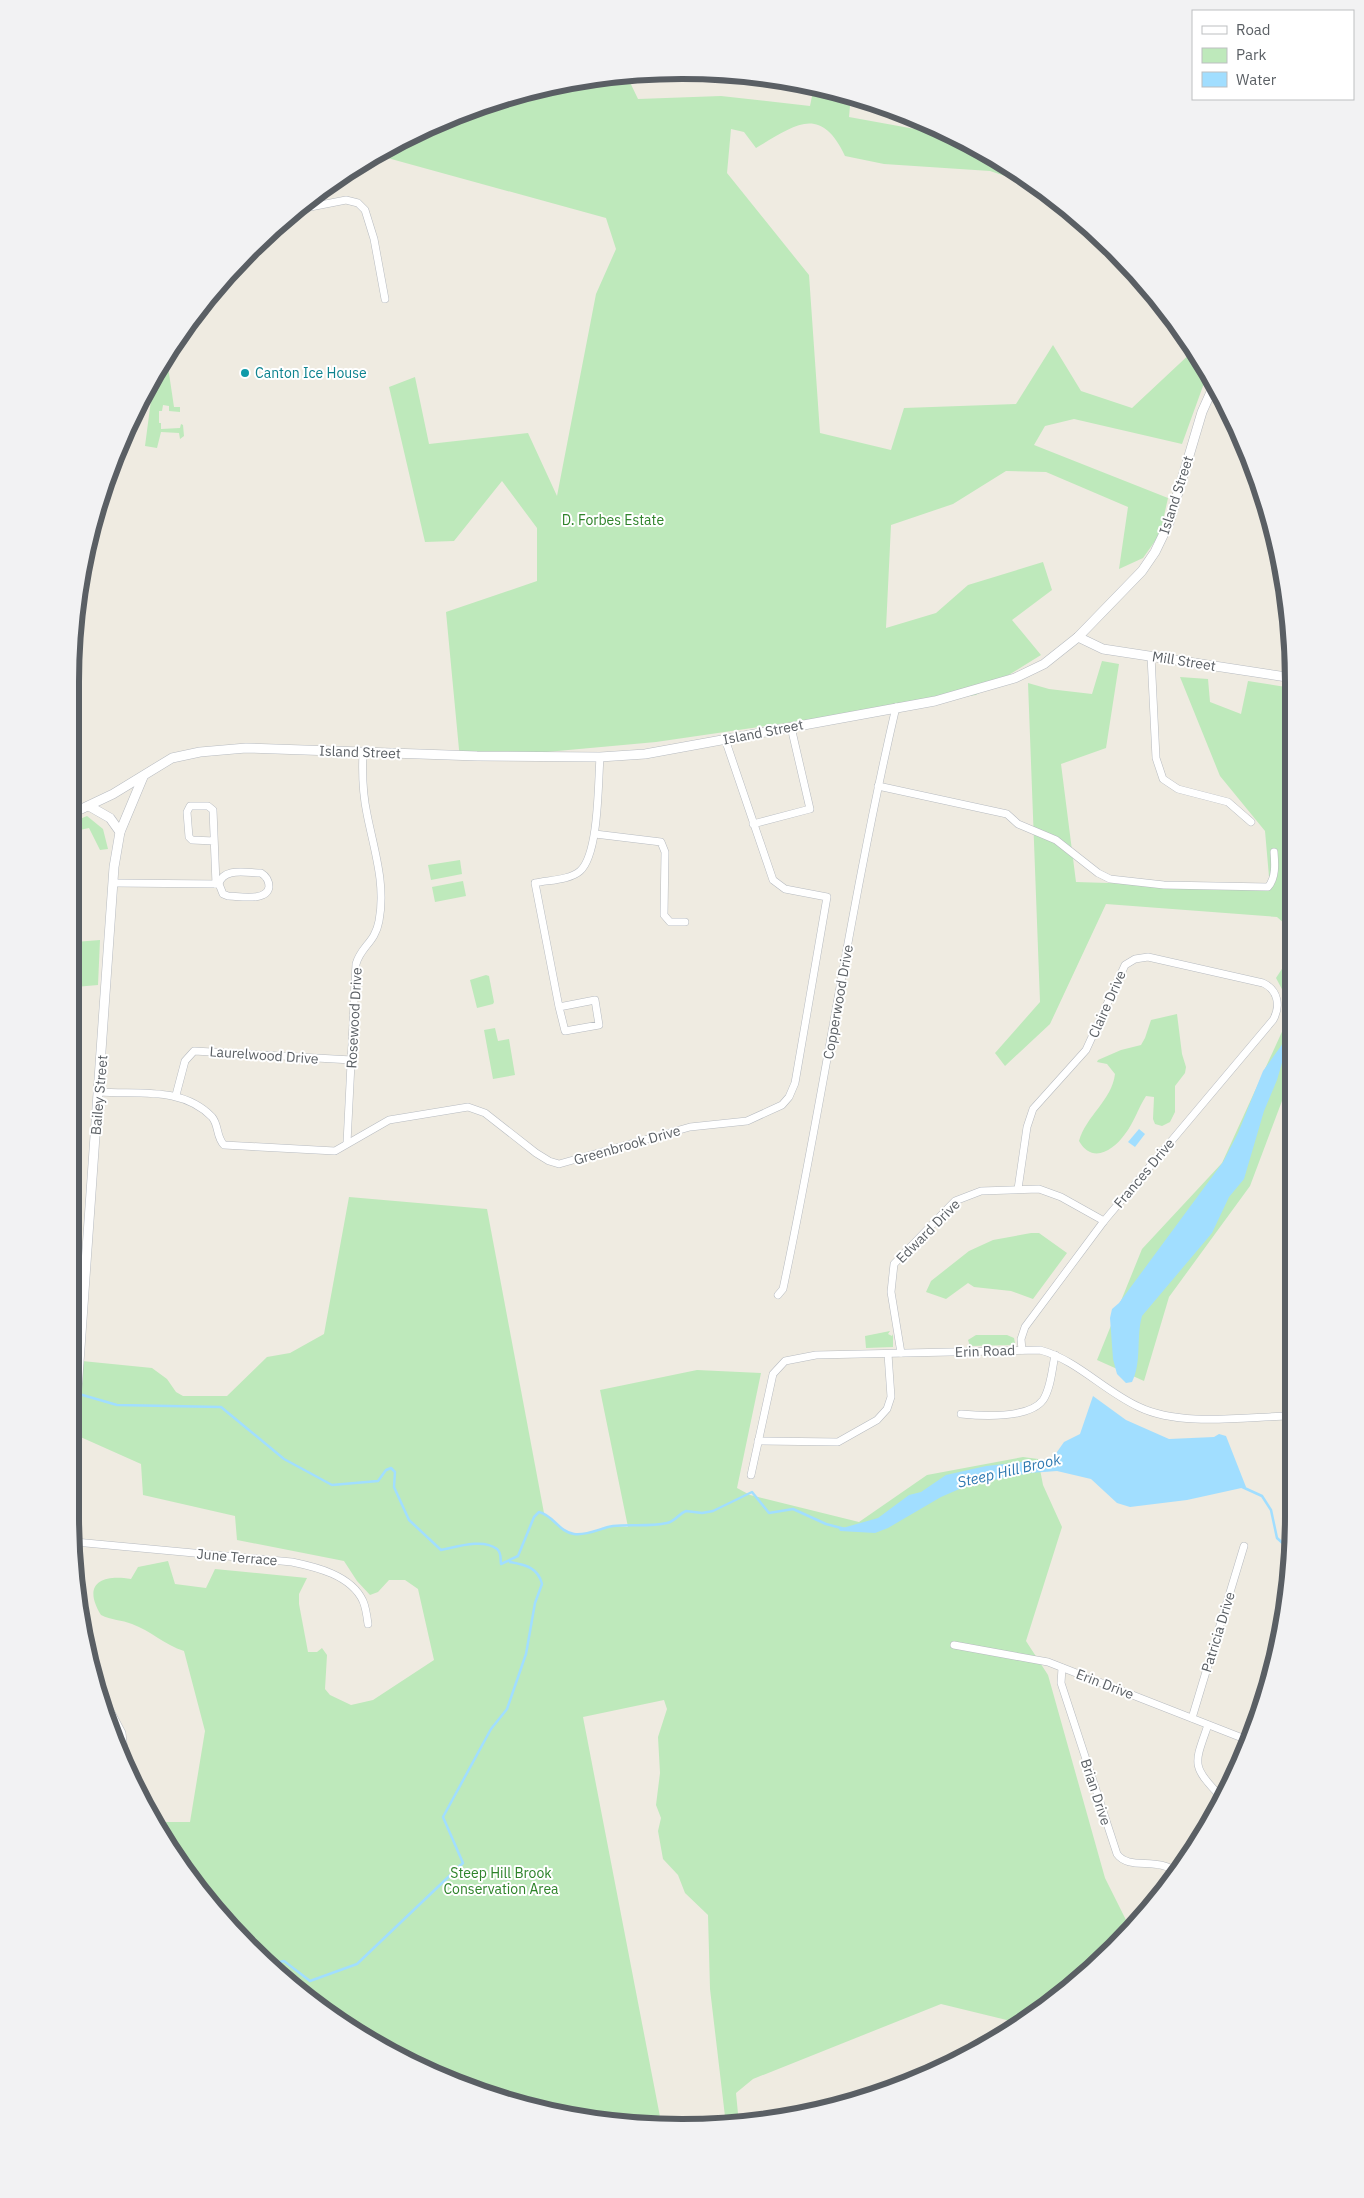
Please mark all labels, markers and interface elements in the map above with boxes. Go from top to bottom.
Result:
legend [1192,10,1354,100]
text: Road [1236,20,1271,39]
text: Park [1236,45,1266,64]
text: Water [1236,70,1277,89]
place label: Canton Ice House [255,364,367,382]
marker: Canton Ice House [239,367,251,379]
street label: Island Street [1155,453,1197,537]
park label: D. Forbes Estate [562,511,664,529]
street label: Mill Street [1151,647,1217,675]
street label: Island Street [721,715,805,749]
street label: Island Street [319,742,401,762]
street label: Copperwood Drive [819,943,857,1061]
street label: Rosewood Drive [342,967,366,1069]
street label: Claire Drive [1084,967,1130,1041]
street label: Laurelwood Drive [209,1042,319,1068]
street label: Bailey Street [87,1054,111,1136]
street label: Greenbrook Drive [572,1121,683,1169]
street label: Frances Drive [1110,1134,1179,1211]
street label: Edward Drive [892,1195,964,1267]
street label: Erin Road [955,1341,1015,1361]
water label: Steep Hill Brook [955,1449,1063,1492]
street label: June Terrace [196,1544,279,1570]
street label: Patricia Drive [1197,1589,1239,1674]
street label: Erin Drive [1074,1665,1137,1703]
street label: Brian Drive [1077,1756,1115,1828]
park label: Steep Hill Brook Conservation Area [443,1864,559,1898]

